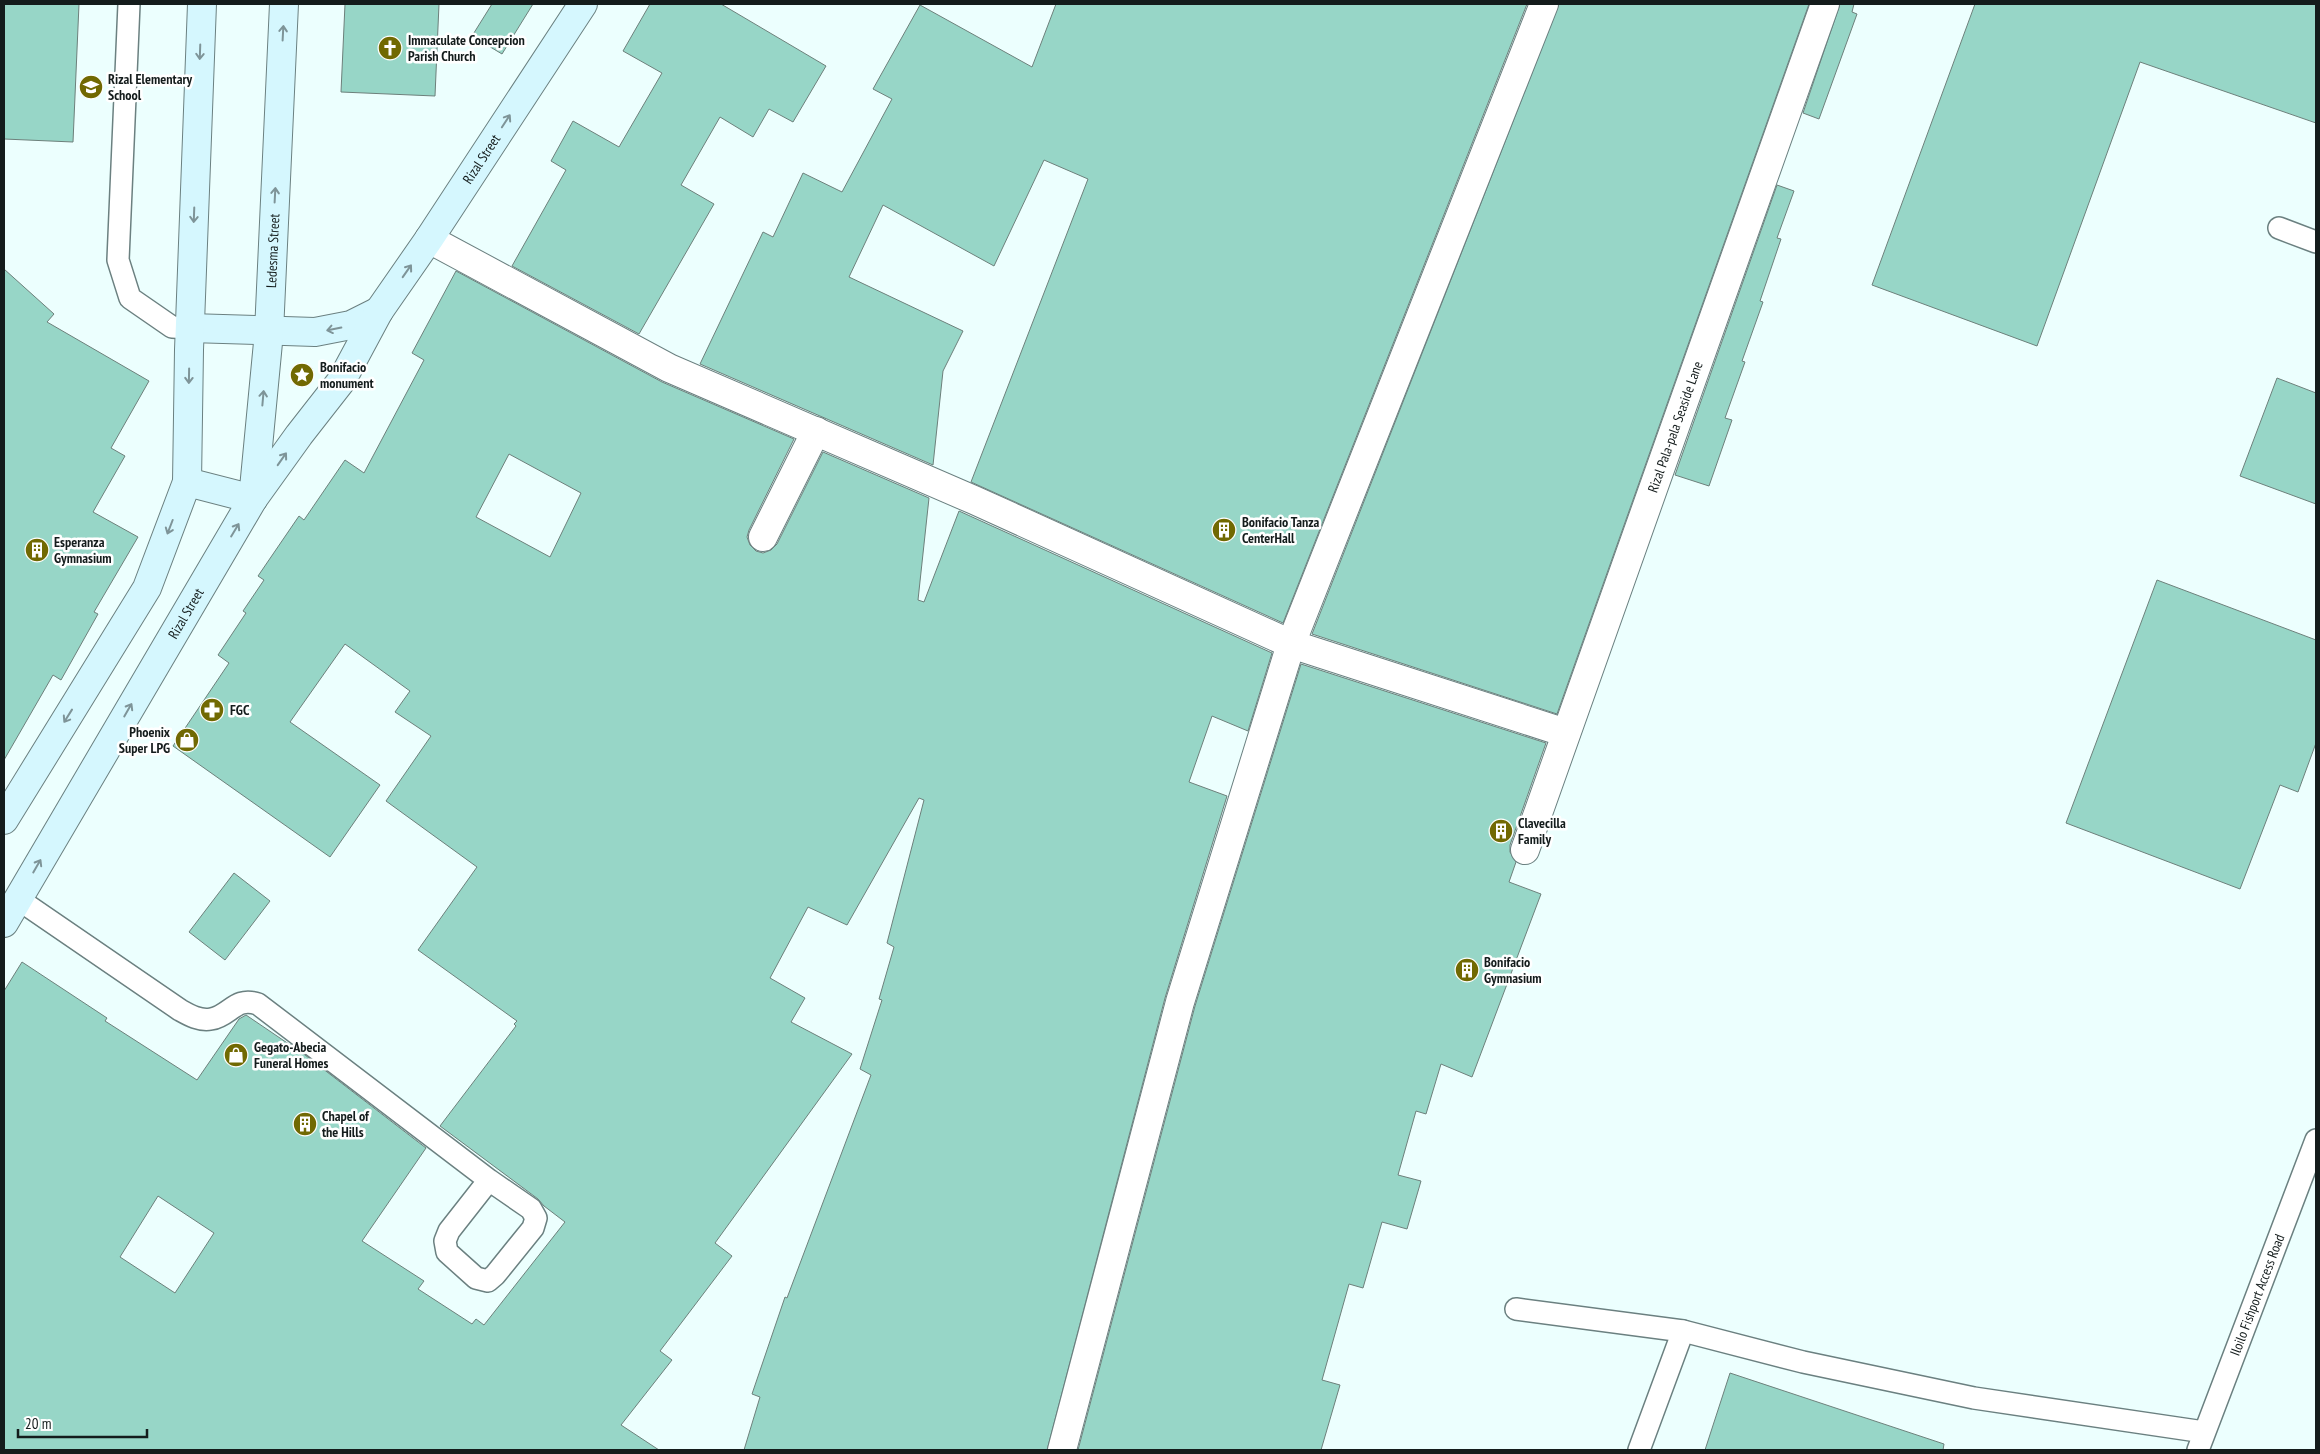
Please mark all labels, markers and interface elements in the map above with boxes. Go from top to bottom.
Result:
one-way arrow [278,25,288,42]
place label: Immaculate Concepcion Parish Church [408,31,525,65]
church icon: Immaculate Concepcion Parish Church [377,35,403,61]
one-way arrow [195,44,205,60]
place label: Rizal Elementary School [108,70,193,104]
school or university icon: Rizal Elementary School [78,74,104,100]
one-way arrow [501,115,511,129]
street label: Rizal Street [459,131,504,187]
one-way arrow [271,188,280,204]
one-way arrow [190,207,199,223]
street label: Ledesma Street [262,213,283,288]
one-way arrow [402,265,412,279]
one-way arrow [326,324,342,334]
place label: Bonifacio monument [320,358,374,392]
street label: Rizal Pala-pala Seaside Lane [1644,359,1707,495]
place icon: Bonifacio monument [289,362,315,388]
one-way arrow [184,368,194,384]
one-way arrow [258,390,268,406]
one-way arrow [277,452,287,466]
place label: Bonifacio Tanza CenterHall [1242,513,1320,547]
building icon: Bonifacio Tanza CenterHall [1211,517,1237,543]
one-way arrow [165,519,174,534]
one-way arrow [230,524,240,538]
place label: Esperanza Gymnasium [54,533,112,567]
building icon: Esperanza Gymnasium [24,537,50,563]
street label: Rizal Street [164,585,208,642]
pharmacy icon: FGC [199,697,225,723]
place label: FGC [230,701,250,719]
one-way arrow [124,704,134,718]
one-way arrow [63,708,73,722]
place label: Phoenix Super LPG [119,723,171,757]
shop icon: Phoenix Super LPG [174,727,200,753]
place label: Clavecilla Family [1518,814,1566,848]
building icon: Clavecilla Family [1488,818,1514,844]
one-way arrow [33,859,43,873]
place label: Bonifacio Gymnasium [1484,953,1542,987]
building icon: Bonifacio Gymnasium [1454,957,1480,983]
place label: Gegato-Abecia Funeral Homes [254,1038,329,1072]
shop icon: Gegato-Abecia Funeral Homes [223,1042,249,1068]
place label: Chapel of the Hills [322,1107,370,1141]
building icon: Chapel of the Hills [292,1111,318,1137]
street label: Iloilo Fishport Access Road [2226,1232,2288,1358]
scale bar [18,1406,146,1438]
text: 20 m [25,1414,51,1433]

